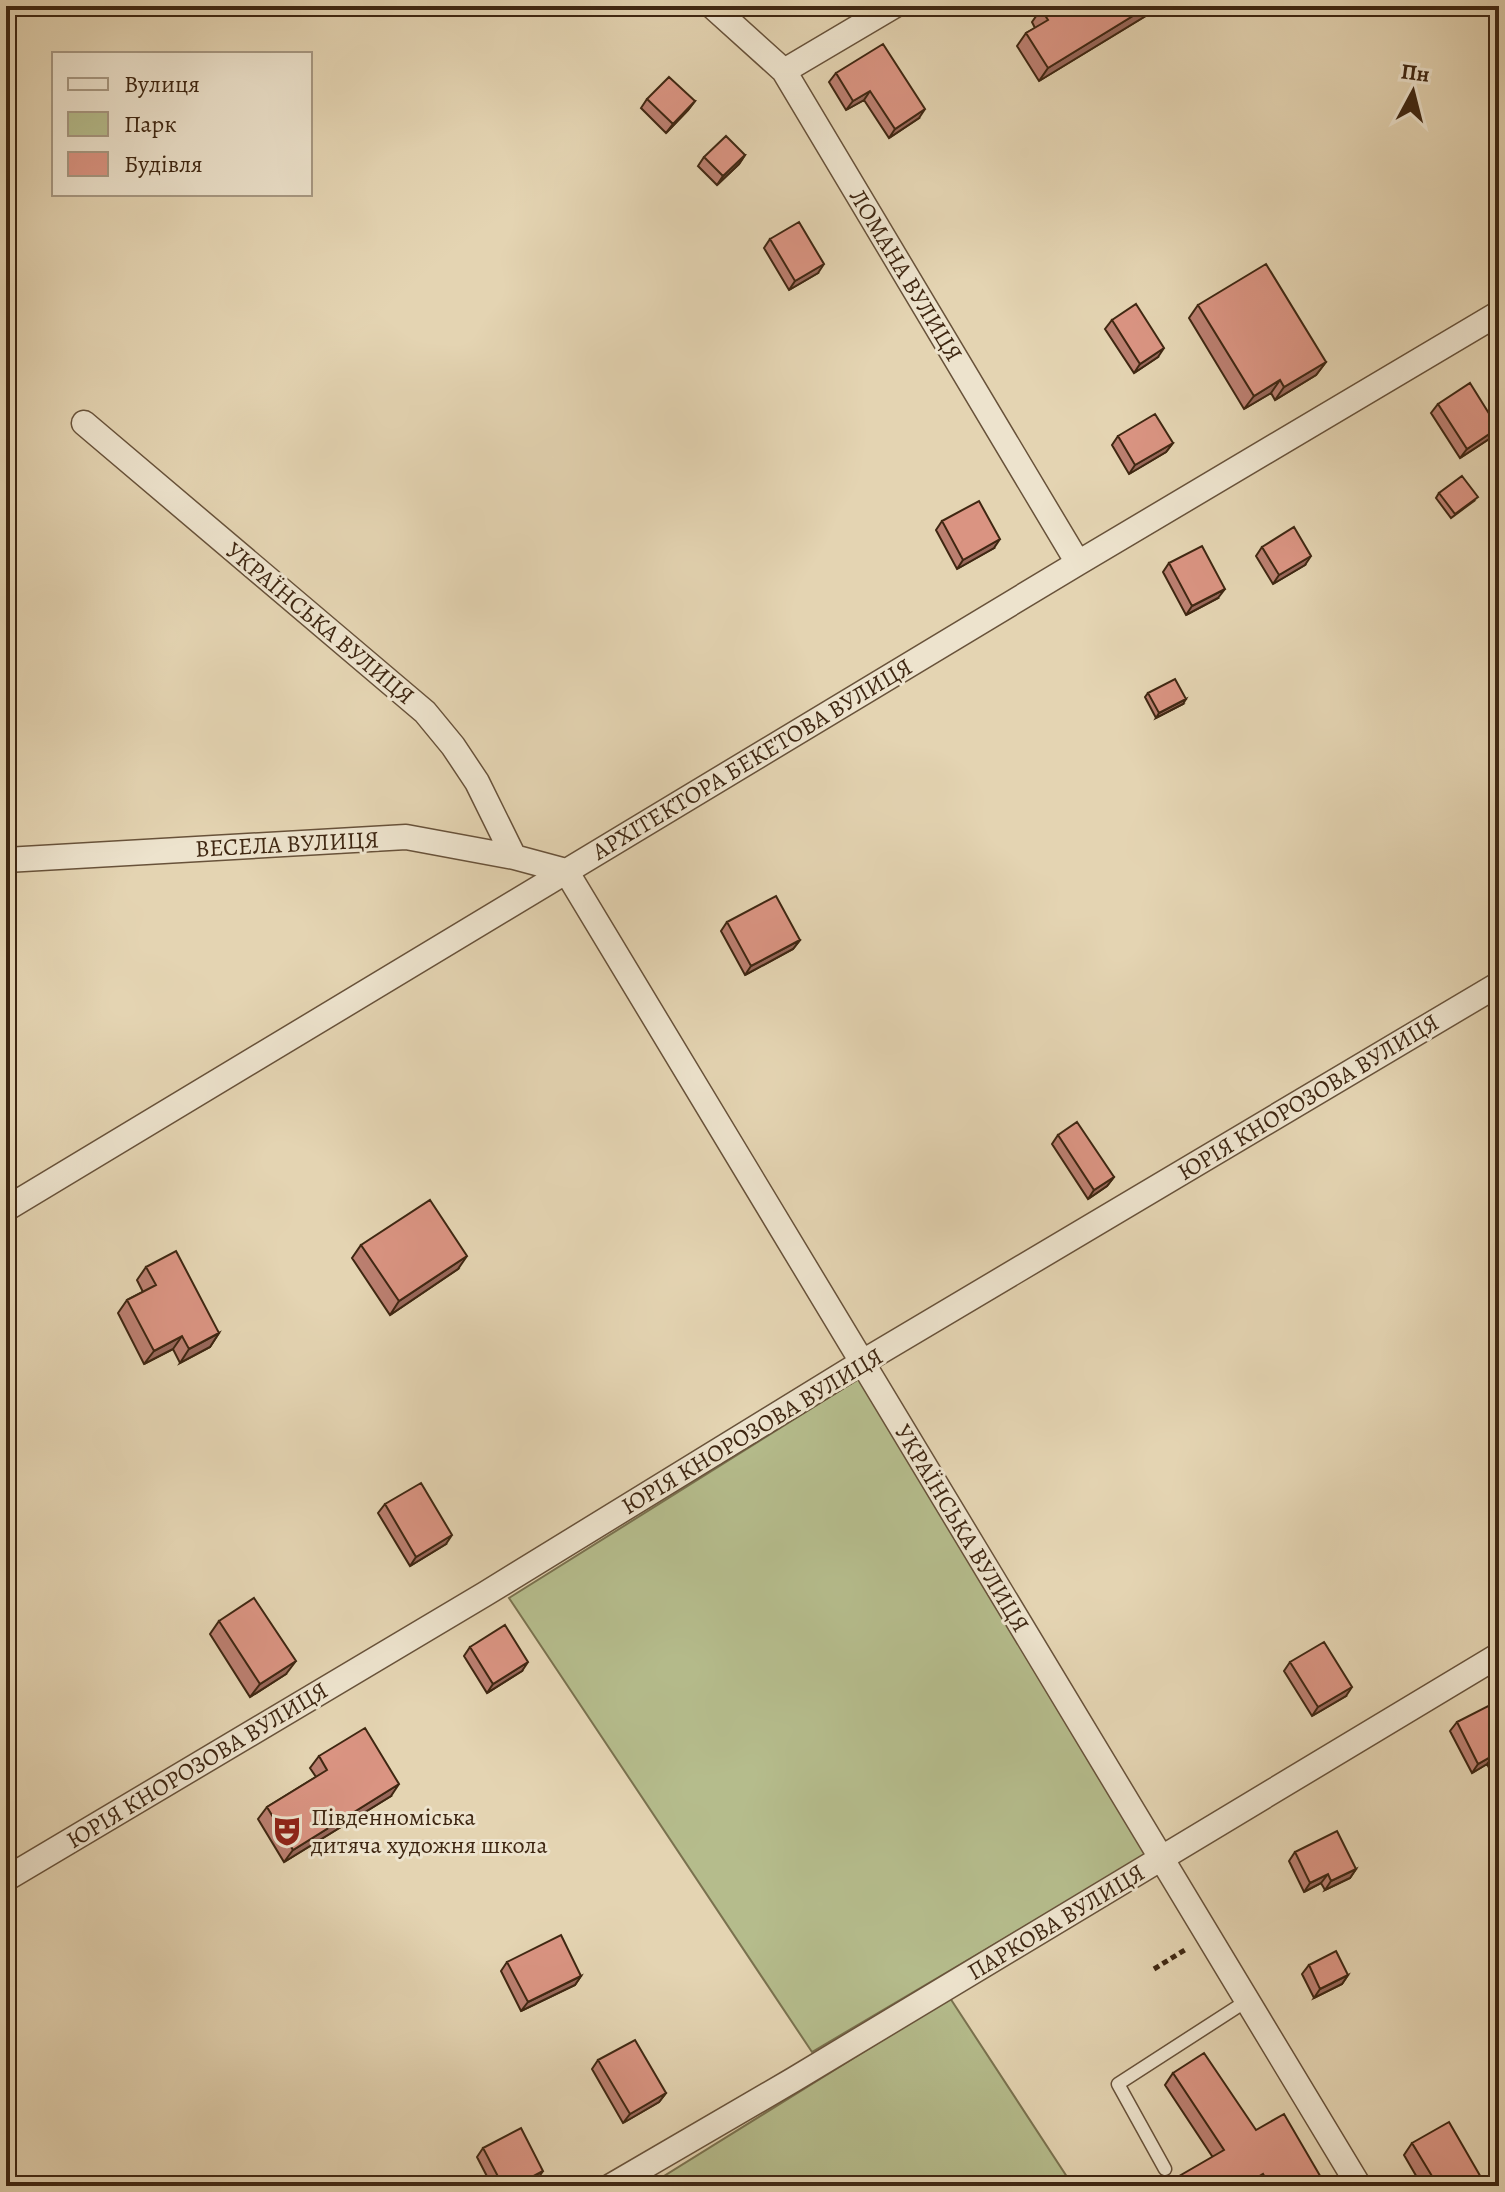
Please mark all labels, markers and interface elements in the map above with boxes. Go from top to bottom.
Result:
legend [52,52,312,196]
north arrow [1373,52,1453,132]
text: Пн [1399,57,1431,90]
text: Вулиця [124,68,200,100]
text: Парк [124,108,177,140]
text: Будівля [124,148,203,180]
street label: ЛОМАНА ВУЛИЦЯ [842,183,970,367]
street label: УКРАЇНСЬКА ВУЛИЦЯ [219,535,421,711]
street label: АРХІТЕКТОРА БЕКЕТОВА ВУЛИЦЯ [585,651,918,868]
street label: ВЕСЕЛА ВУЛИЦЯ [194,823,380,865]
street label: ЮРІЯ КНОРОЗОВА ВУЛИЦЯ [1171,1006,1445,1188]
street label: ЮРІЯ КНОРОЗОВА ВУЛИЦЯ [615,1340,889,1522]
street label: УКРАЇНСЬКА ВУЛИЦЯ [887,1418,1037,1638]
street label: ЮРІЯ КНОРОЗОВА ВУЛИЦЯ [60,1674,334,1856]
place label: Південноміська дитяча художня школа [310,1801,548,1861]
theatre icon: Південноміська дитяча художня школа [270,1814,304,1848]
street label: ПАРКОВА ВУЛИЦЯ [961,1856,1151,1988]

